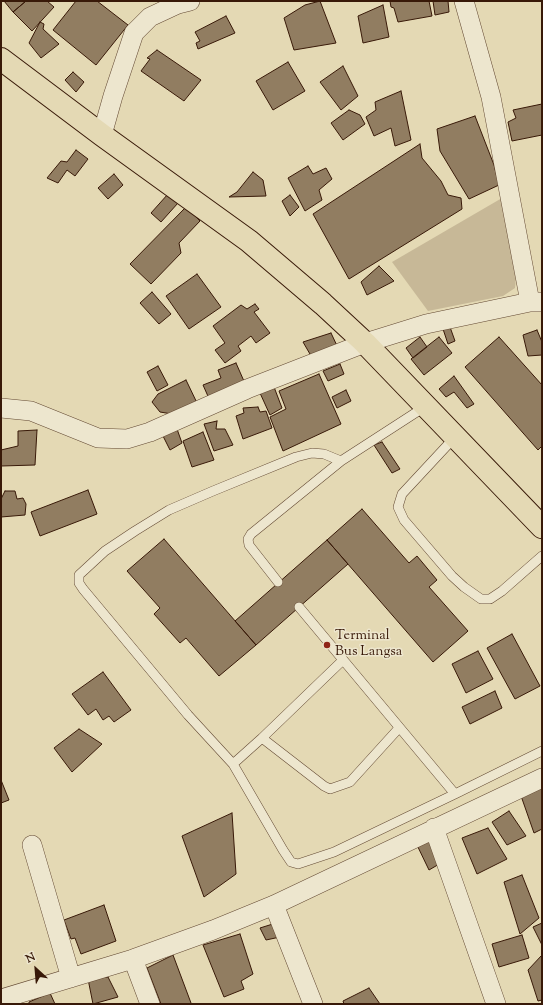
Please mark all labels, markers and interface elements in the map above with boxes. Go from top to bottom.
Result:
place label: Terminal Bus Langsa [335,629,402,662]
marker: Terminal Bus Langsa [322,640,332,650]
north arrow [16,949,56,989]
text: N [23,949,38,967]

